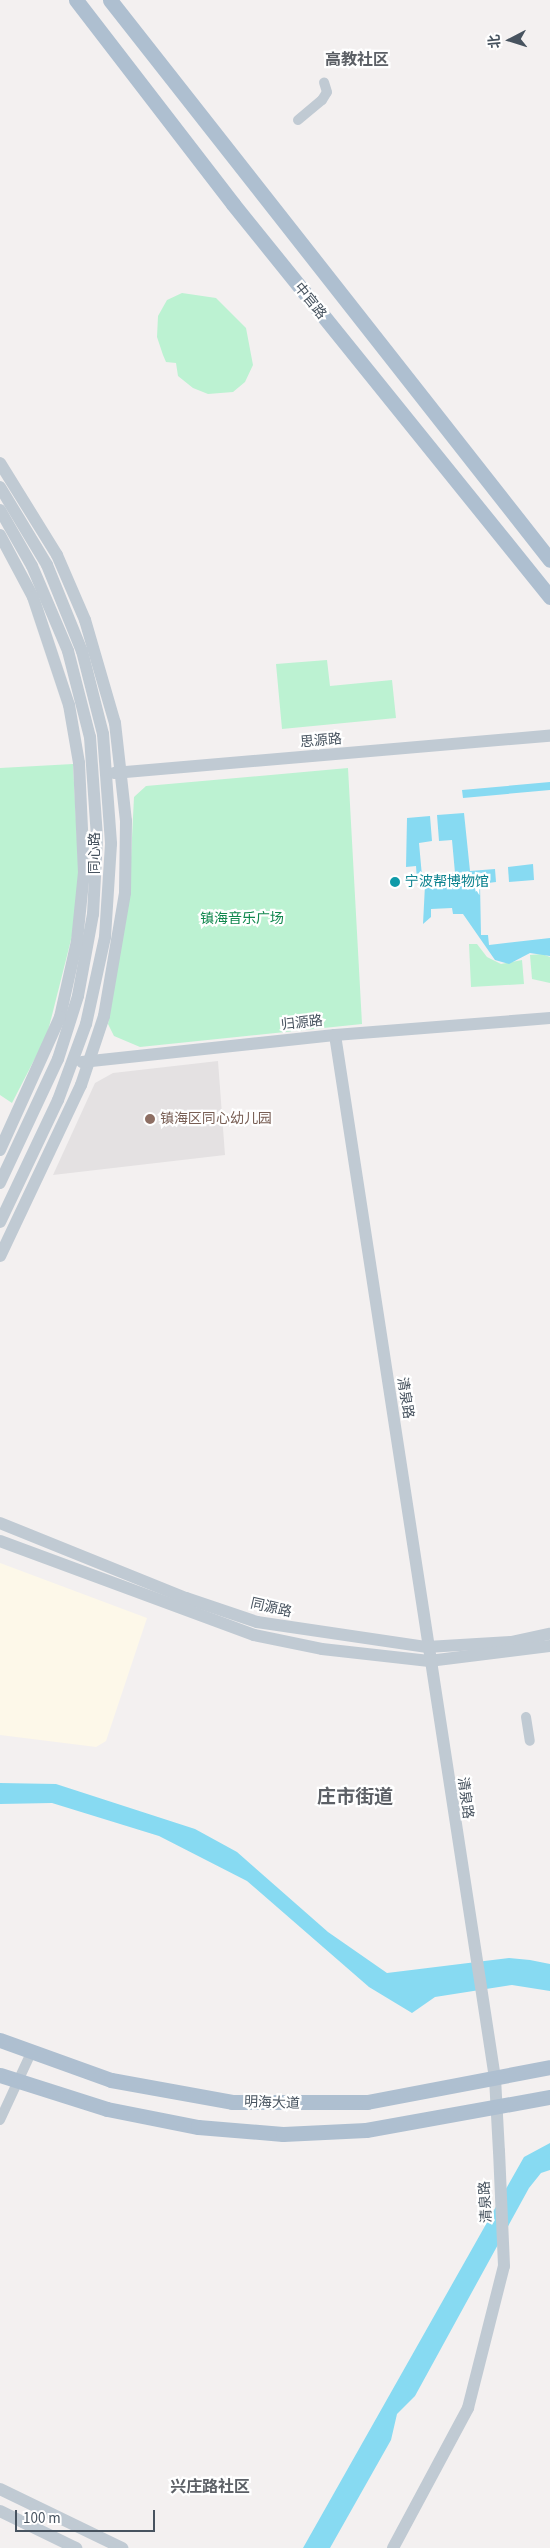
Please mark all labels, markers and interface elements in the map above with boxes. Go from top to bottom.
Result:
north arrow [485,15,535,65]
text: 北 [484,33,506,49]
district label: 高教社区 [325,50,389,70]
street label: 中官路 [290,279,330,323]
street label: 思源路 [299,731,343,751]
street label: 同心路 [87,832,103,874]
place label: 宁波帮博物馆 [405,874,489,890]
marker: 宁波帮博物馆 [389,876,401,888]
park label: 镇海音乐广场 [200,911,284,927]
street label: 归源路 [280,1012,324,1034]
place label: 镇海区同心幼儿园 [160,1111,272,1127]
marker: 镇海区同心幼儿园 [144,1113,156,1125]
street label: 清泉路 [393,1376,417,1420]
street label: 同源路 [249,1595,293,1621]
street label: 清泉路 [454,1776,476,1820]
district label: 庄市街道 [317,1787,393,1809]
street label: 明海大道 [244,2094,300,2112]
street label: 清泉路 [477,2181,495,2223]
district label: 兴庄路社区 [170,2477,250,2497]
scale bar [18,2500,158,2532]
text: 100 m [23,2508,61,2529]

